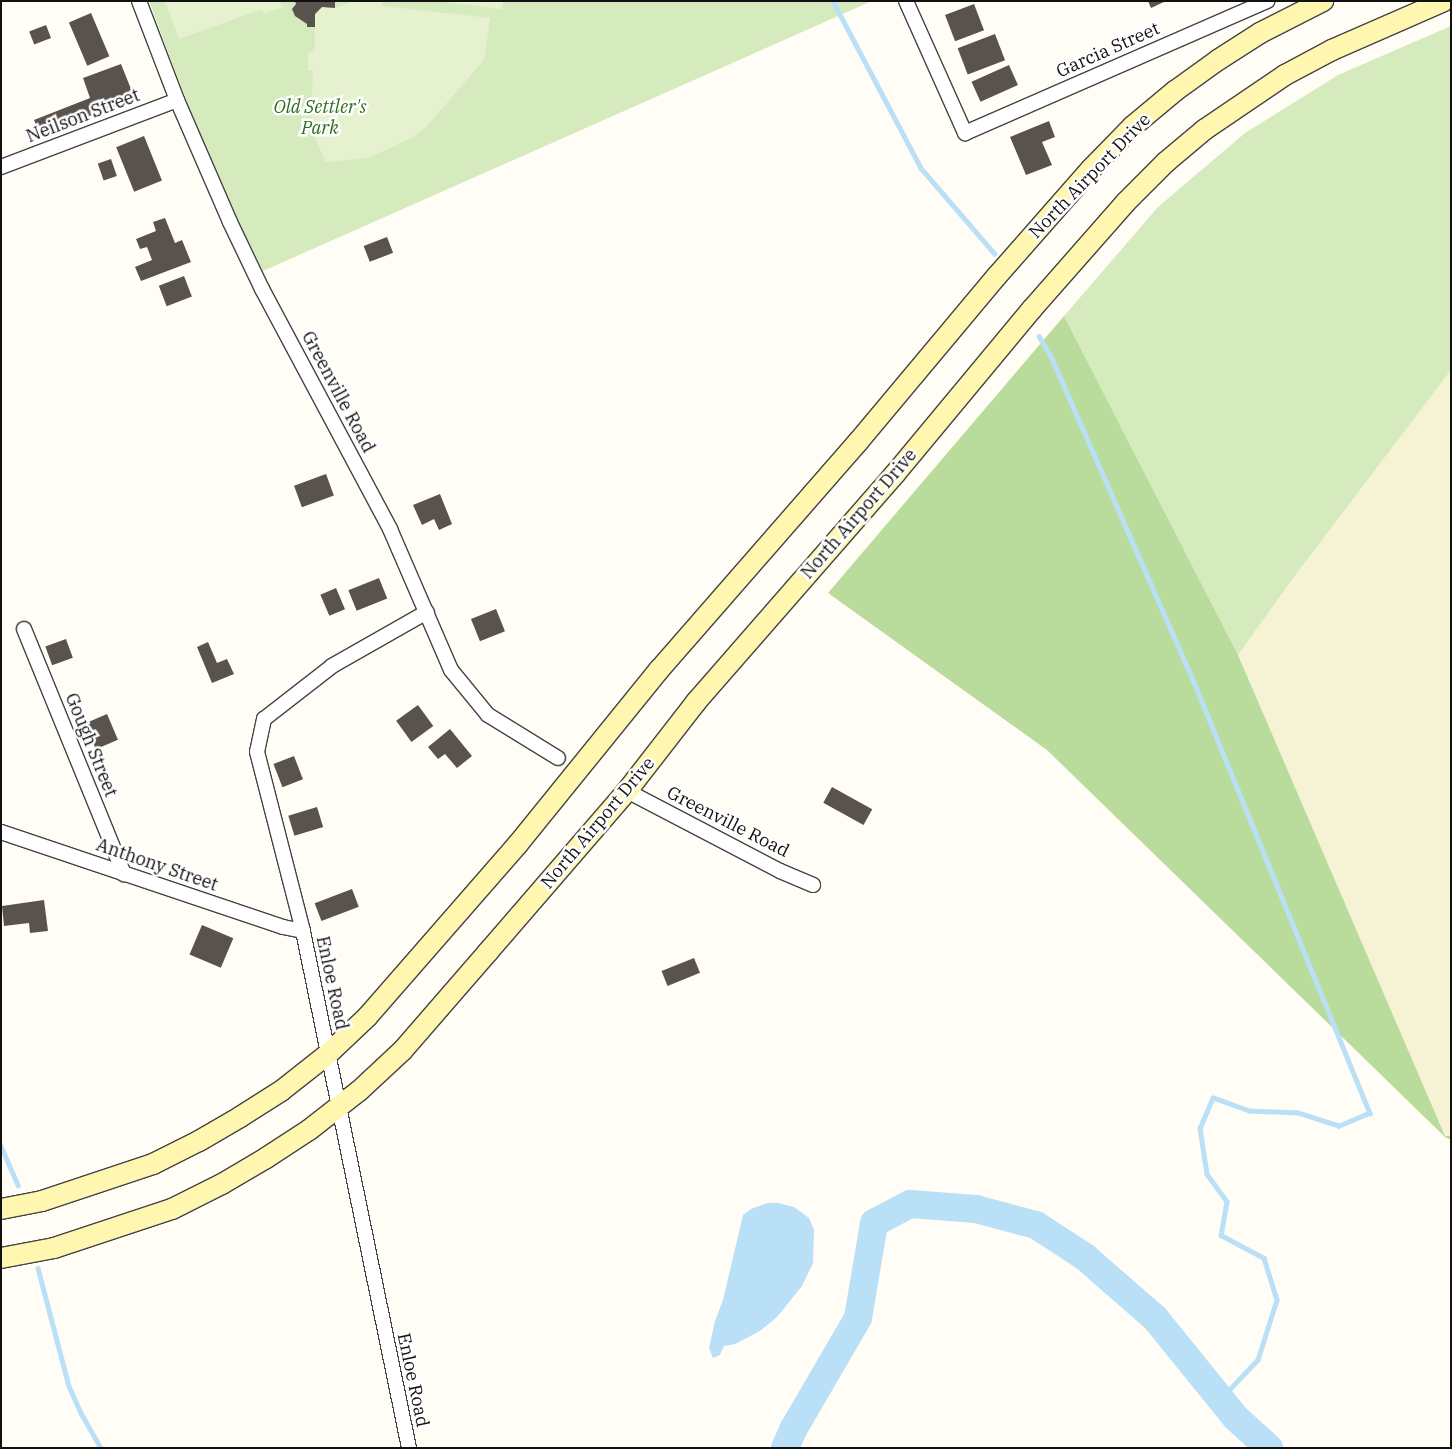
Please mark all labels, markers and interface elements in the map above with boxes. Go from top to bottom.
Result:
street label: Garcia Street [1053,18,1163,82]
street label: Neilson Street [23,84,143,148]
park label: Old Settler's Park [274,97,366,140]
street label: North Airport Drive [1025,109,1155,243]
street label: Greenville Road [297,328,379,456]
street label: North Airport Drive [797,444,921,584]
street label: Gough Street [60,690,122,800]
street label: North Airport Drive [537,753,659,893]
street label: Greenville Road [663,782,793,862]
street label: Anthony Street [93,834,221,896]
street label: Enloe Road [312,934,352,1032]
street label: Enloe Road [393,1331,433,1429]

